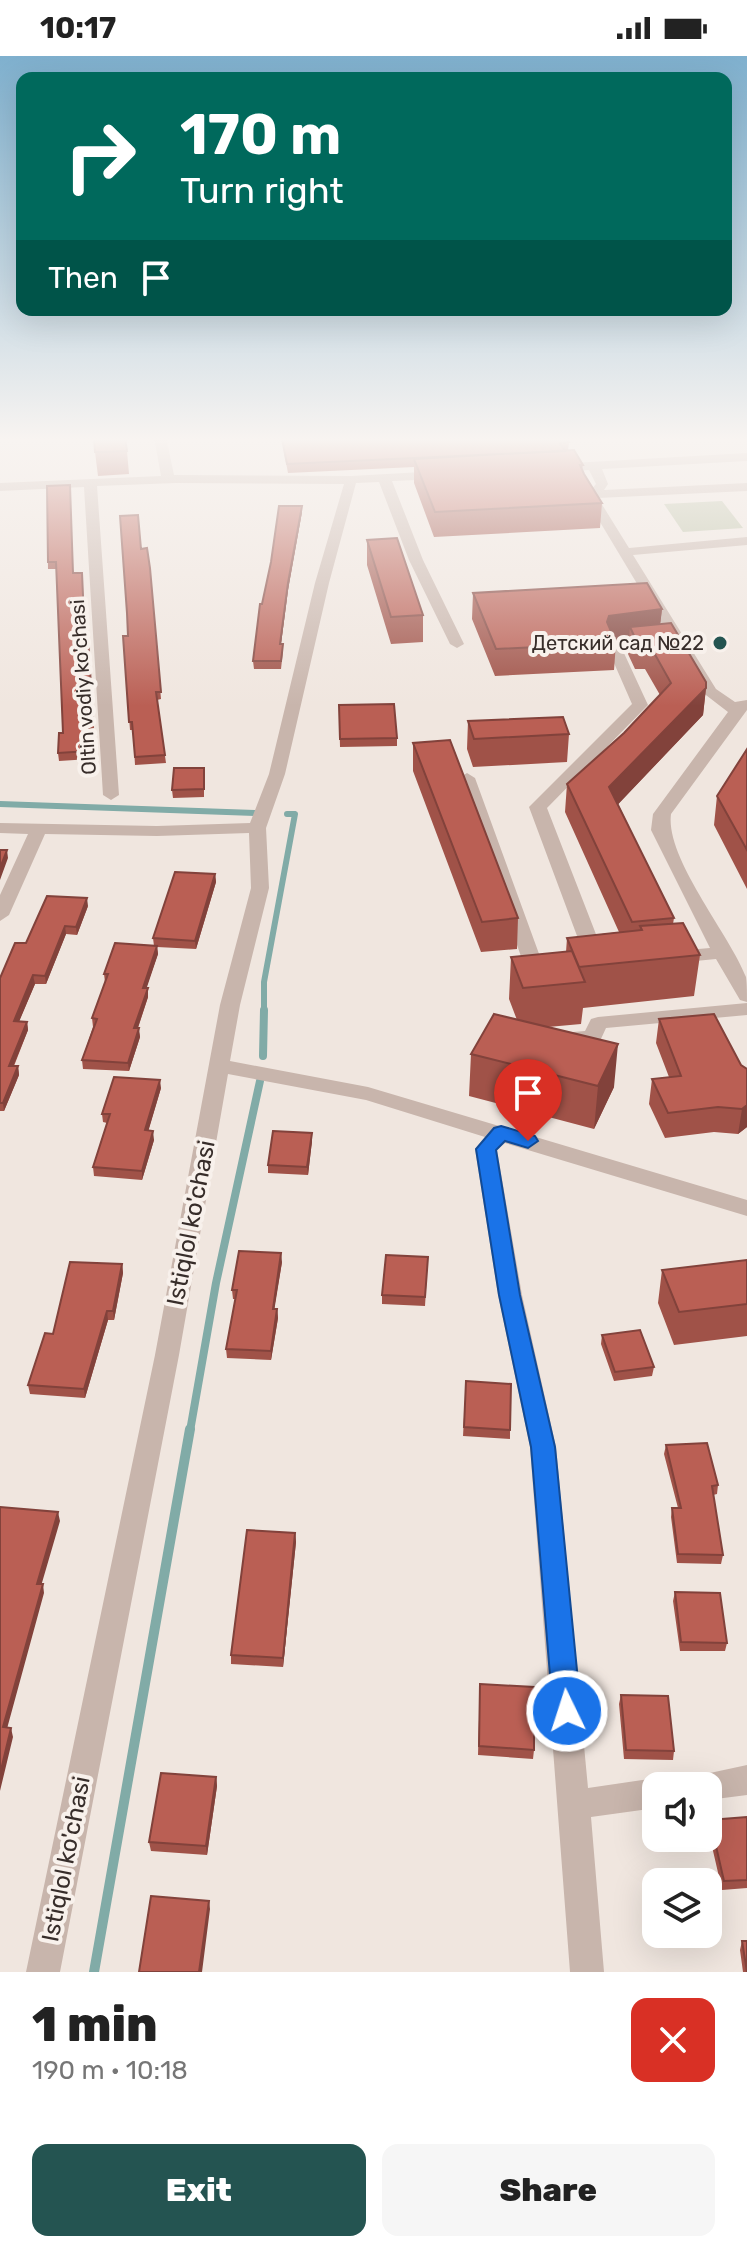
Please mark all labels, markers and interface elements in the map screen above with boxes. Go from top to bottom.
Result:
text: 10:17 [40,10,116,46]
text: 170 m [180,102,341,168]
icon: right [48,104,152,208]
text: Turn right [180,169,344,212]
icon: arrive [134,256,178,300]
text: Then [48,260,118,296]
street label: Oltin vodiy ko'chasi [65,599,101,775]
place label: Детский сад №22 [532,631,704,655]
marker: Детский сад №22 [711,634,729,652]
pin [494,1059,562,1141]
icon: arrive [506,1071,550,1115]
street label: Istiqlol ko'chasi [161,1138,221,1308]
position arrow [525,1669,609,1753]
map controls [642,1772,722,1948]
button: sound [642,1772,722,1852]
street label: Istiqlol ko'chasi [36,1774,96,1944]
button: layers [642,1868,722,1948]
text: 1 min [32,1996,158,2053]
button: close [631,1998,715,2082]
text: 190 m · 10:18 [32,2055,188,2086]
button: Exit [32,2144,366,2236]
button: Share [382,2144,715,2236]

